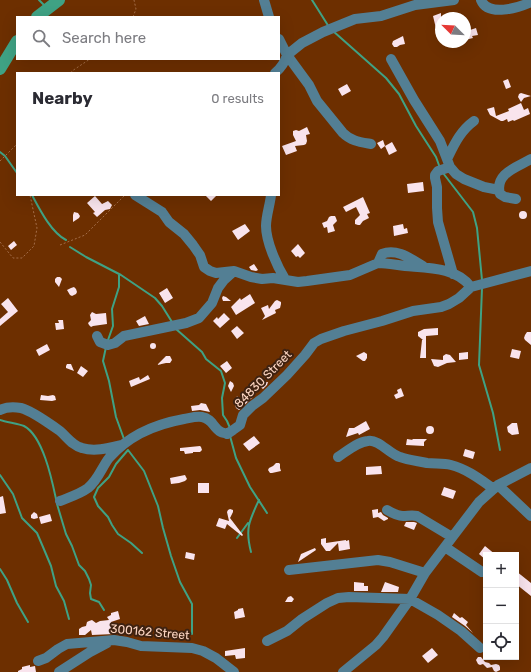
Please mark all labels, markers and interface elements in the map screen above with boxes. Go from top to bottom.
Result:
north arrow [435,12,471,48]
search box [16,16,280,60]
icon: search [30,27,52,49]
text: Search here [62,29,146,47]
text: Nearby [32,88,93,108]
text: 0 results [211,91,264,106]
street label: 84830 Street [231,347,295,411]
map controls [483,552,519,660]
button: + [483,552,519,588]
button: − [483,588,519,624]
street label: 300162 Street [110,622,191,642]
button: locate [483,624,519,660]

